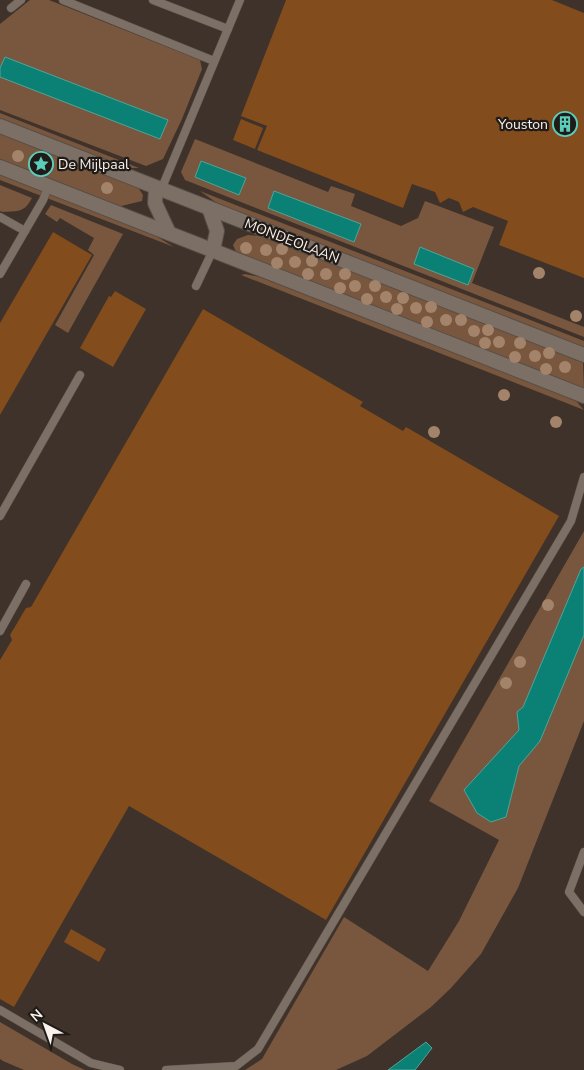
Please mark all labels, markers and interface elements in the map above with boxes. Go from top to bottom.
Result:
building icon: Youston [552,111,578,137]
place label: Youston [497,115,548,134]
place icon: De Mijlpaal [28,151,54,177]
place label: De Mijlpaal [58,155,130,174]
street label: MONDEOLAAN [242,214,342,268]
north arrow [20,1000,70,1050]
text: N [27,1005,47,1026]

